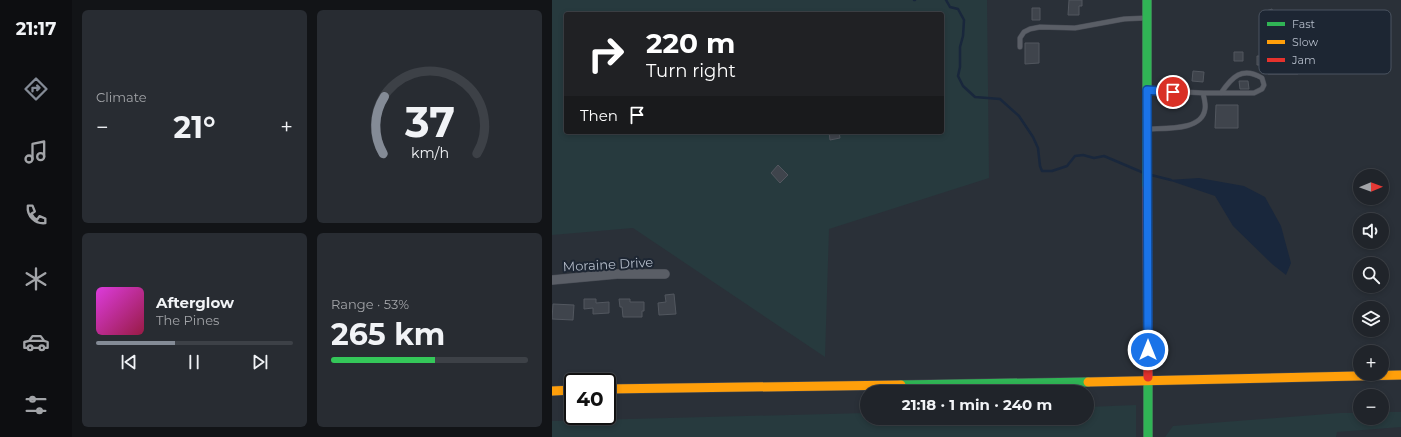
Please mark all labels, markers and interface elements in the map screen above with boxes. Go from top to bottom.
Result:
legend [1259,10,1391,74]
text: Fast [1292,17,1316,31]
text: 21:17 [16,18,56,40]
text: 220 m [646,26,735,60]
icon: right [580,28,632,80]
text: Slow [1292,35,1318,49]
text: Jam [1291,53,1316,67]
text: Turn right [646,60,736,82]
icon: directions [22,75,50,103]
pin [1156,75,1190,109]
icon: arrive [1162,81,1184,103]
text: Climate [96,89,147,105]
text: 37 [403,97,455,147]
icon: arrive [626,104,648,126]
text: Then [580,106,618,125]
text: 21° [174,109,216,146]
text: − [96,114,109,141]
text: + [280,114,293,141]
icon: music [22,138,50,166]
text: km/h [410,144,449,162]
north arrow [1353,169,1389,205]
map controls [1353,169,1389,425]
icon: phone [22,201,50,229]
button: sound [1353,213,1389,249]
street label: Moraine Drive [562,254,654,274]
button: search [1353,257,1389,293]
icon: climate [22,265,50,293]
text: Afterglow [156,293,234,312]
text: Range · 53% [331,296,409,312]
button: layers [1353,301,1389,337]
text: The Pines [156,312,219,328]
text: 265 km [331,316,445,353]
icon: car [22,328,50,356]
position arrow [1127,329,1169,371]
button: + [1353,345,1389,381]
icon: previous [118,351,140,373]
icon: pause [183,351,205,373]
icon: next [249,351,271,373]
speed limit sign: 40 [564,373,616,425]
button: − [1353,389,1389,425]
icon: filters [22,391,50,419]
text: 21:18 · 1 min · 240 m [902,395,1052,414]

